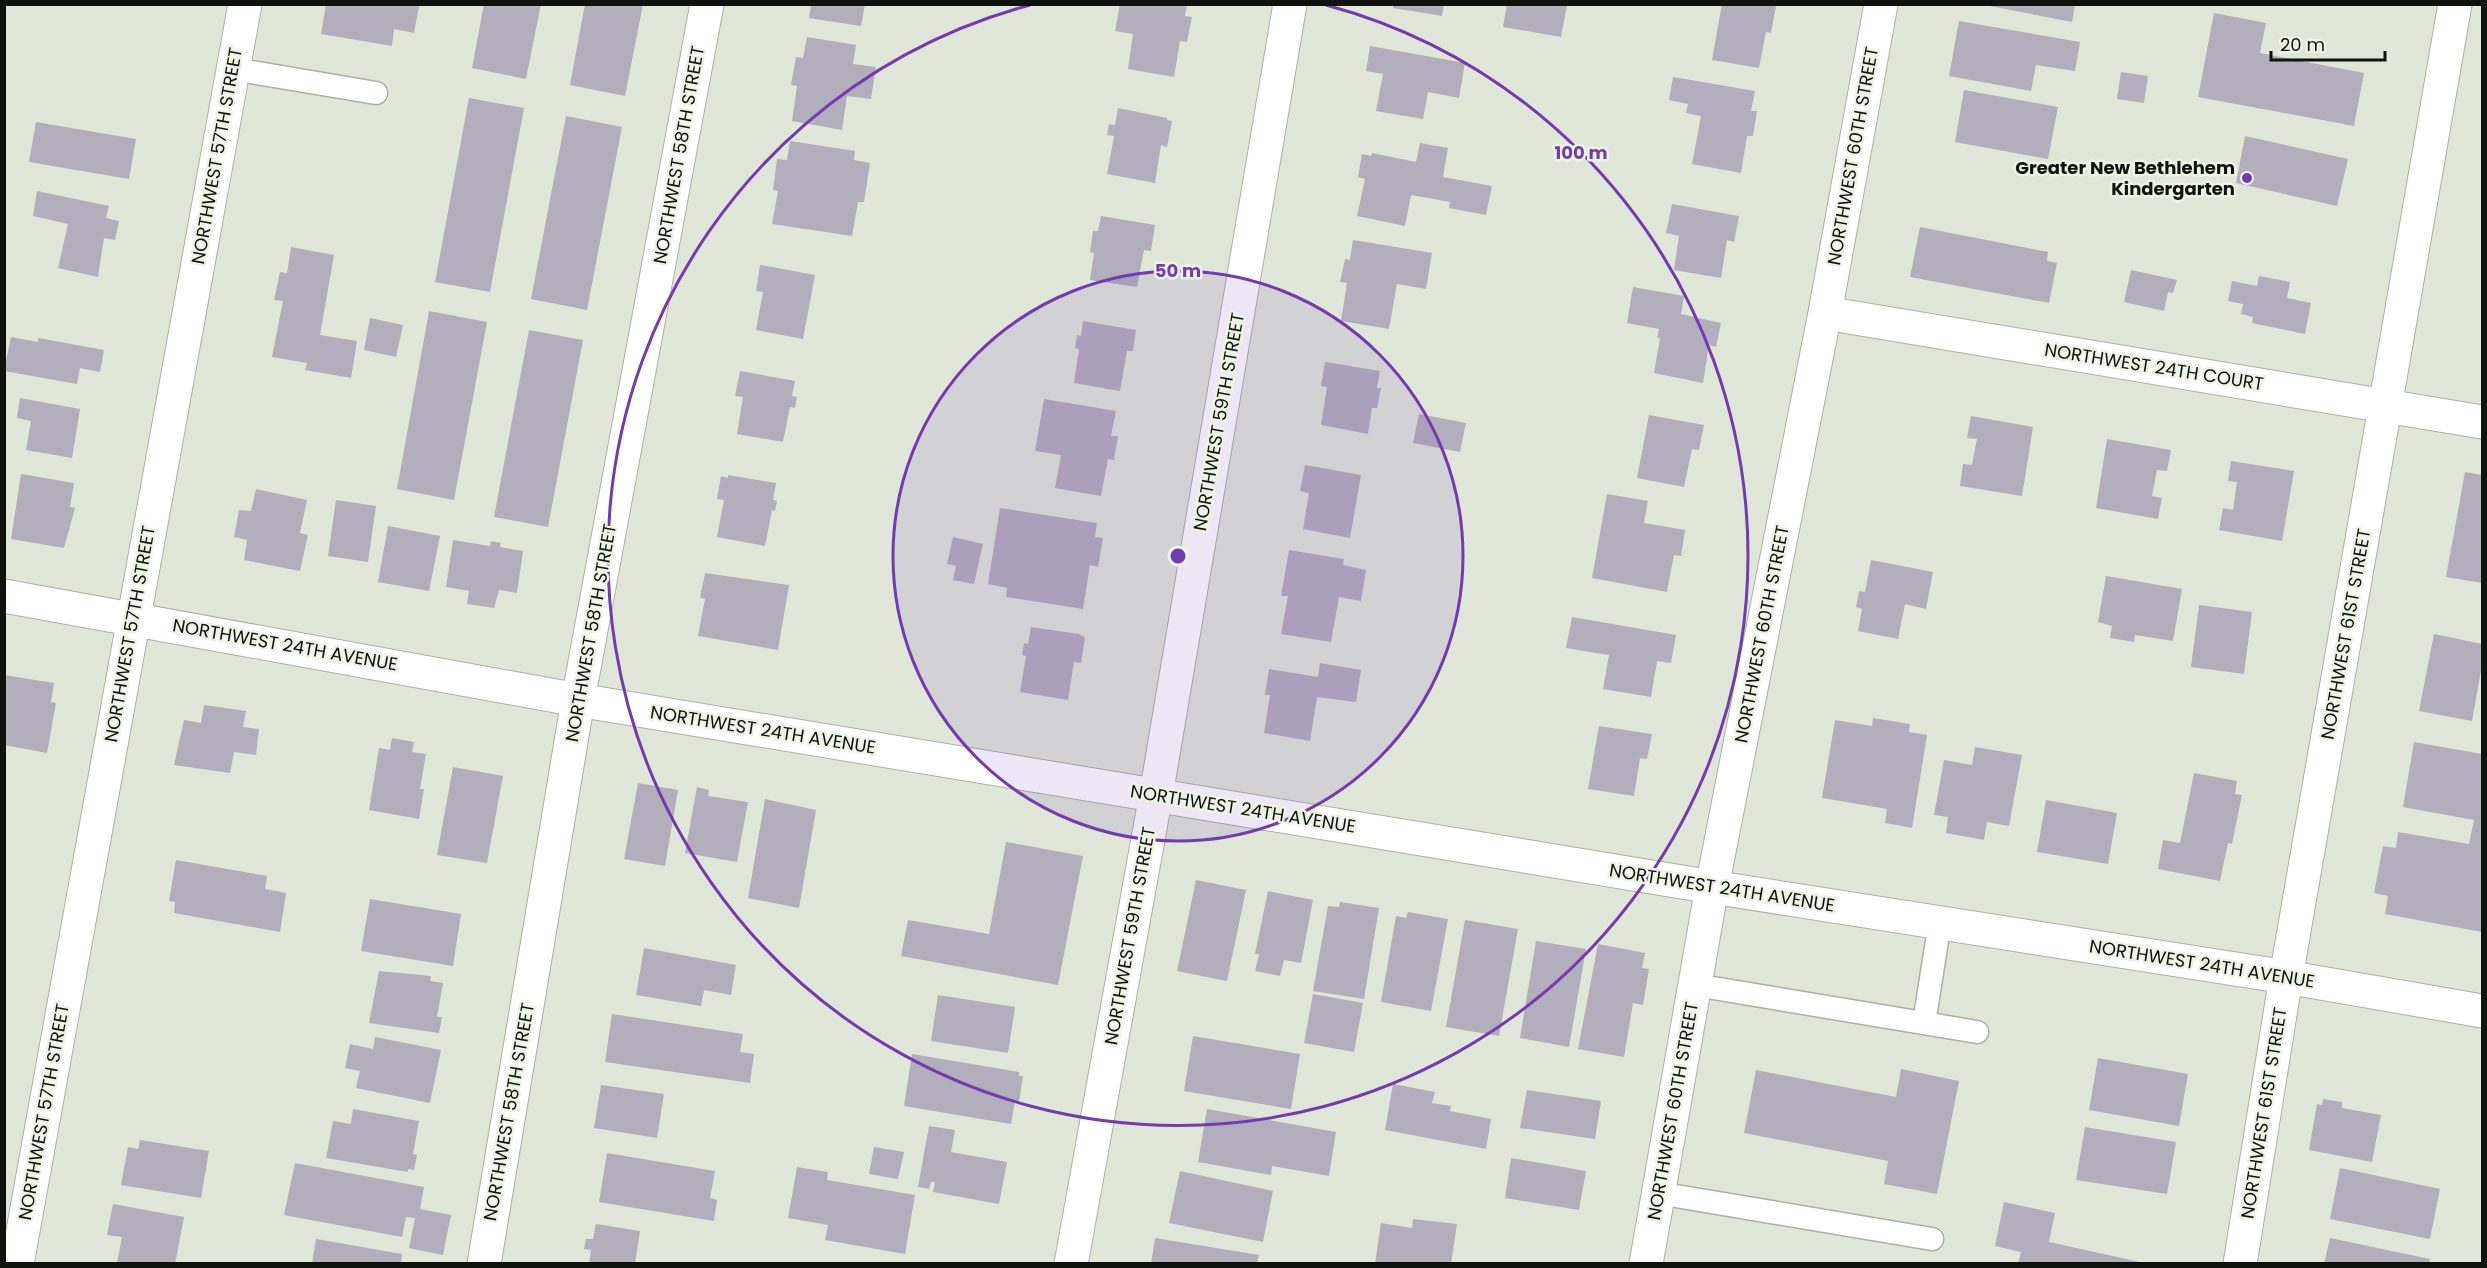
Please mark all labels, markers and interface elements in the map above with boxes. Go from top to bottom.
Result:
scale bar [2271,24,2385,62]
text: 20 m [2280,32,2325,57]
street label: NORTHWEST 58TH STREET [647,44,710,266]
street label: NORTHWEST 57TH STREET [185,45,248,266]
street label: NORTHWEST 60TH STREET [1821,45,1884,267]
text: 100 m [1554,140,1608,165]
place label: Greater New Bethlehem Kindergarten [2015,155,2235,201]
marker: Greater New Bethlehem Kindergarten [2240,171,2254,185]
text: 50 m [1155,258,1201,283]
street label: NORTHWEST 59TH STREET [1187,311,1250,533]
street label: NORTHWEST 24TH COURT [2043,337,2266,396]
street label: NORTHWEST 58TH STREET [559,522,622,744]
street label: NORTHWEST 57TH STREET [98,523,161,744]
street label: NORTHWEST 60TH STREET [1728,523,1795,745]
street label: NORTHWEST 61ST STREET [2315,526,2376,741]
centre of rings [1168,546,1188,566]
street label: NORTHWEST 24TH AVENUE [171,612,400,677]
street label: NORTHWEST 24TH AVENUE [648,699,878,760]
street label: NORTHWEST 24TH AVENUE [1128,778,1358,839]
street label: NORTHWEST 59TH STREET [1098,825,1161,1047]
street label: NORTHWEST 24TH AVENUE [1607,857,1837,918]
street label: NORTHWEST 24TH AVENUE [2087,933,2317,994]
street label: NORTHWEST 60TH STREET [1641,1000,1704,1222]
street label: NORTHWEST 57TH STREET [12,1001,75,1222]
street label: NORTHWEST 58TH STREET [477,1001,540,1223]
street label: NORTHWEST 61ST STREET [2234,1005,2293,1220]

